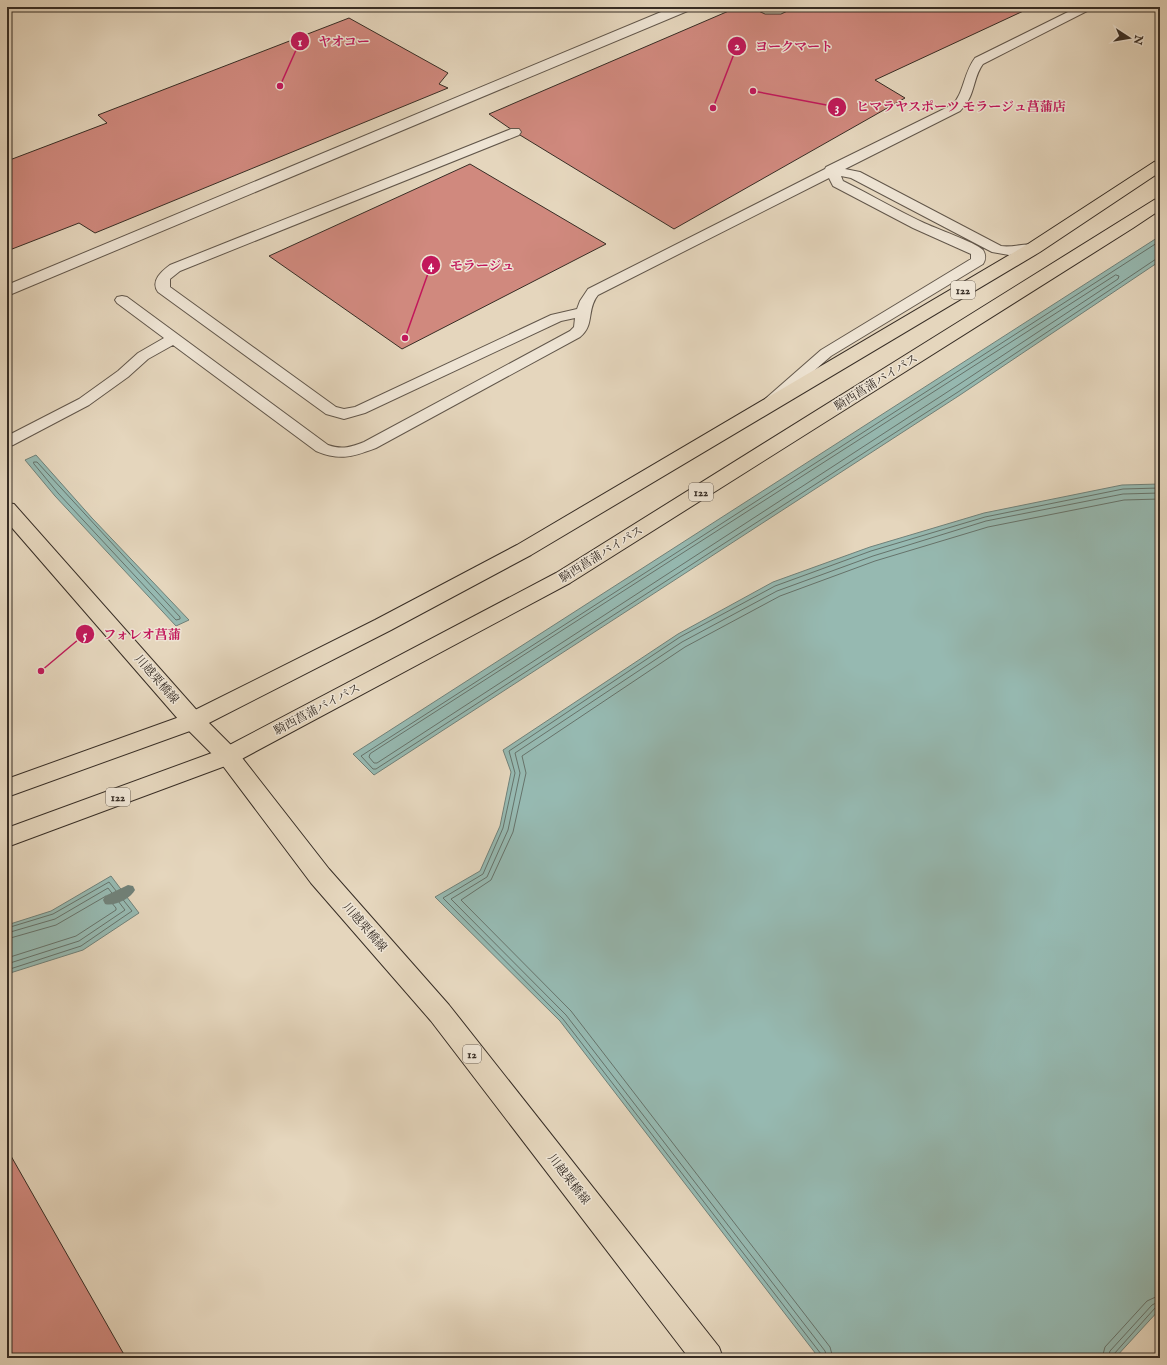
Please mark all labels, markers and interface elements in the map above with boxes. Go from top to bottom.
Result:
north arrow [1109,18,1149,58]
callout: ヤオコー [290,29,378,54]
text: N [1130,33,1146,46]
text: ヤオコー [318,34,370,51]
callout: ヨークマート [727,34,841,59]
text: 1 [298,35,303,50]
text: 2 [734,39,740,54]
text: ヨークマート [755,39,833,56]
callout: ヒマラヤスポーツ モラージュ菖蒲店 [827,94,1074,119]
text: ヒマラヤスポーツ モラージュ菖蒲店 [856,99,1066,116]
text: 3 [835,100,839,115]
callout: モラージュ [421,253,522,278]
text: 4 [428,258,435,273]
text: モラージュ [450,258,514,275]
road number: 122 [951,281,975,299]
street label: 騎西菖蒲バイパス [832,351,921,414]
road number: 122 [689,483,713,501]
street label: 騎西菖蒲バイパス [557,523,646,586]
callout: フォレオ菖蒲 [75,622,189,647]
text: フォレオ菖蒲 [103,627,181,644]
text: 5 [83,628,88,643]
street label: 川越栗橋線 [131,652,182,707]
street label: 騎西菖蒲バイパス [271,680,363,739]
road number: 122 [106,788,130,806]
street label: 川越栗橋線 [339,900,390,955]
road number: 12 [463,1045,481,1063]
street label: 川越栗橋線 [544,1151,593,1208]

